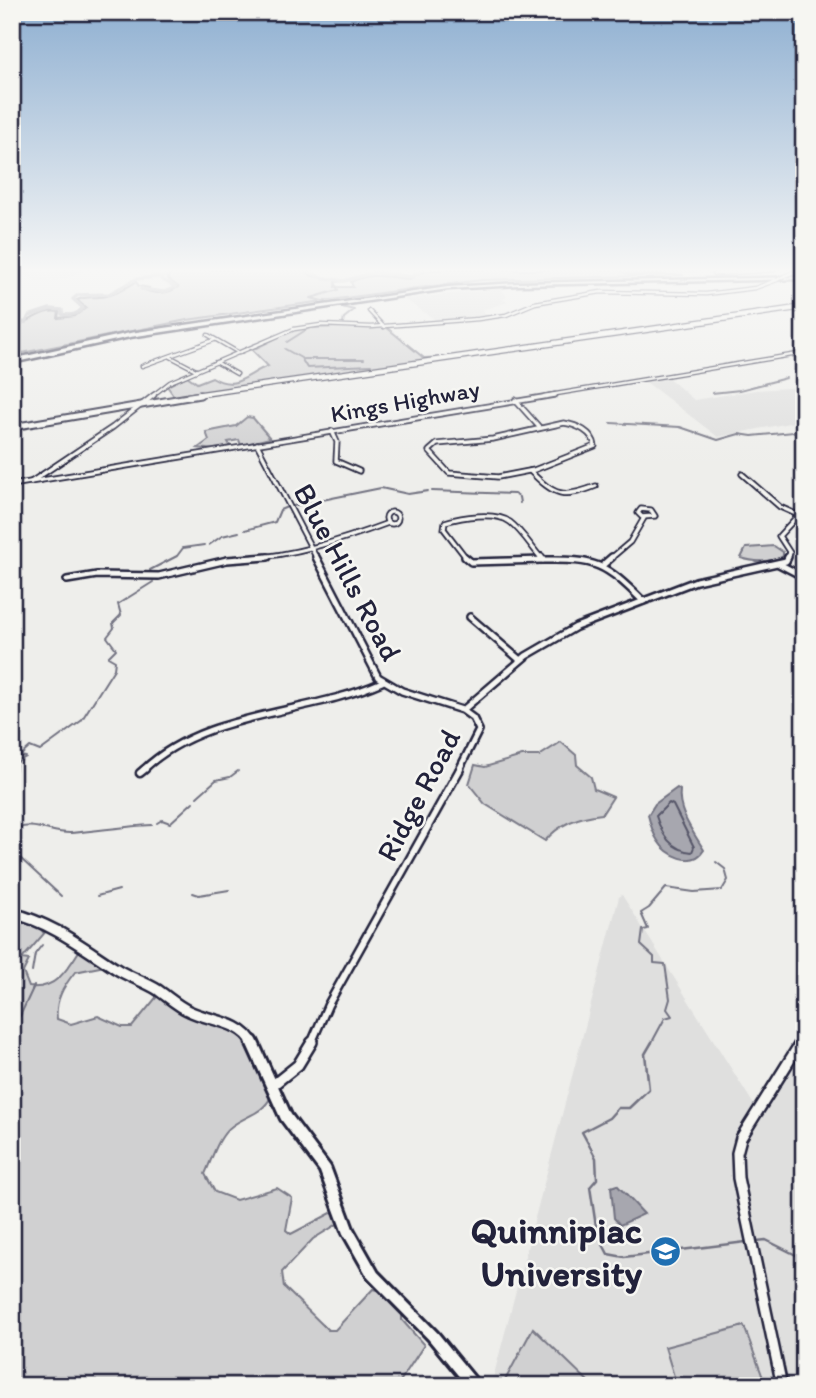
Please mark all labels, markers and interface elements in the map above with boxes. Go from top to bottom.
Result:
street label: Kings Highway [328,374,482,428]
street label: Blue Hills Road [286,477,410,667]
street label: Ridge Road [368,723,468,867]
place label: Quinnipiac University [471,1208,642,1295]
school or university icon: Quinnipiac University [648,1234,682,1268]

